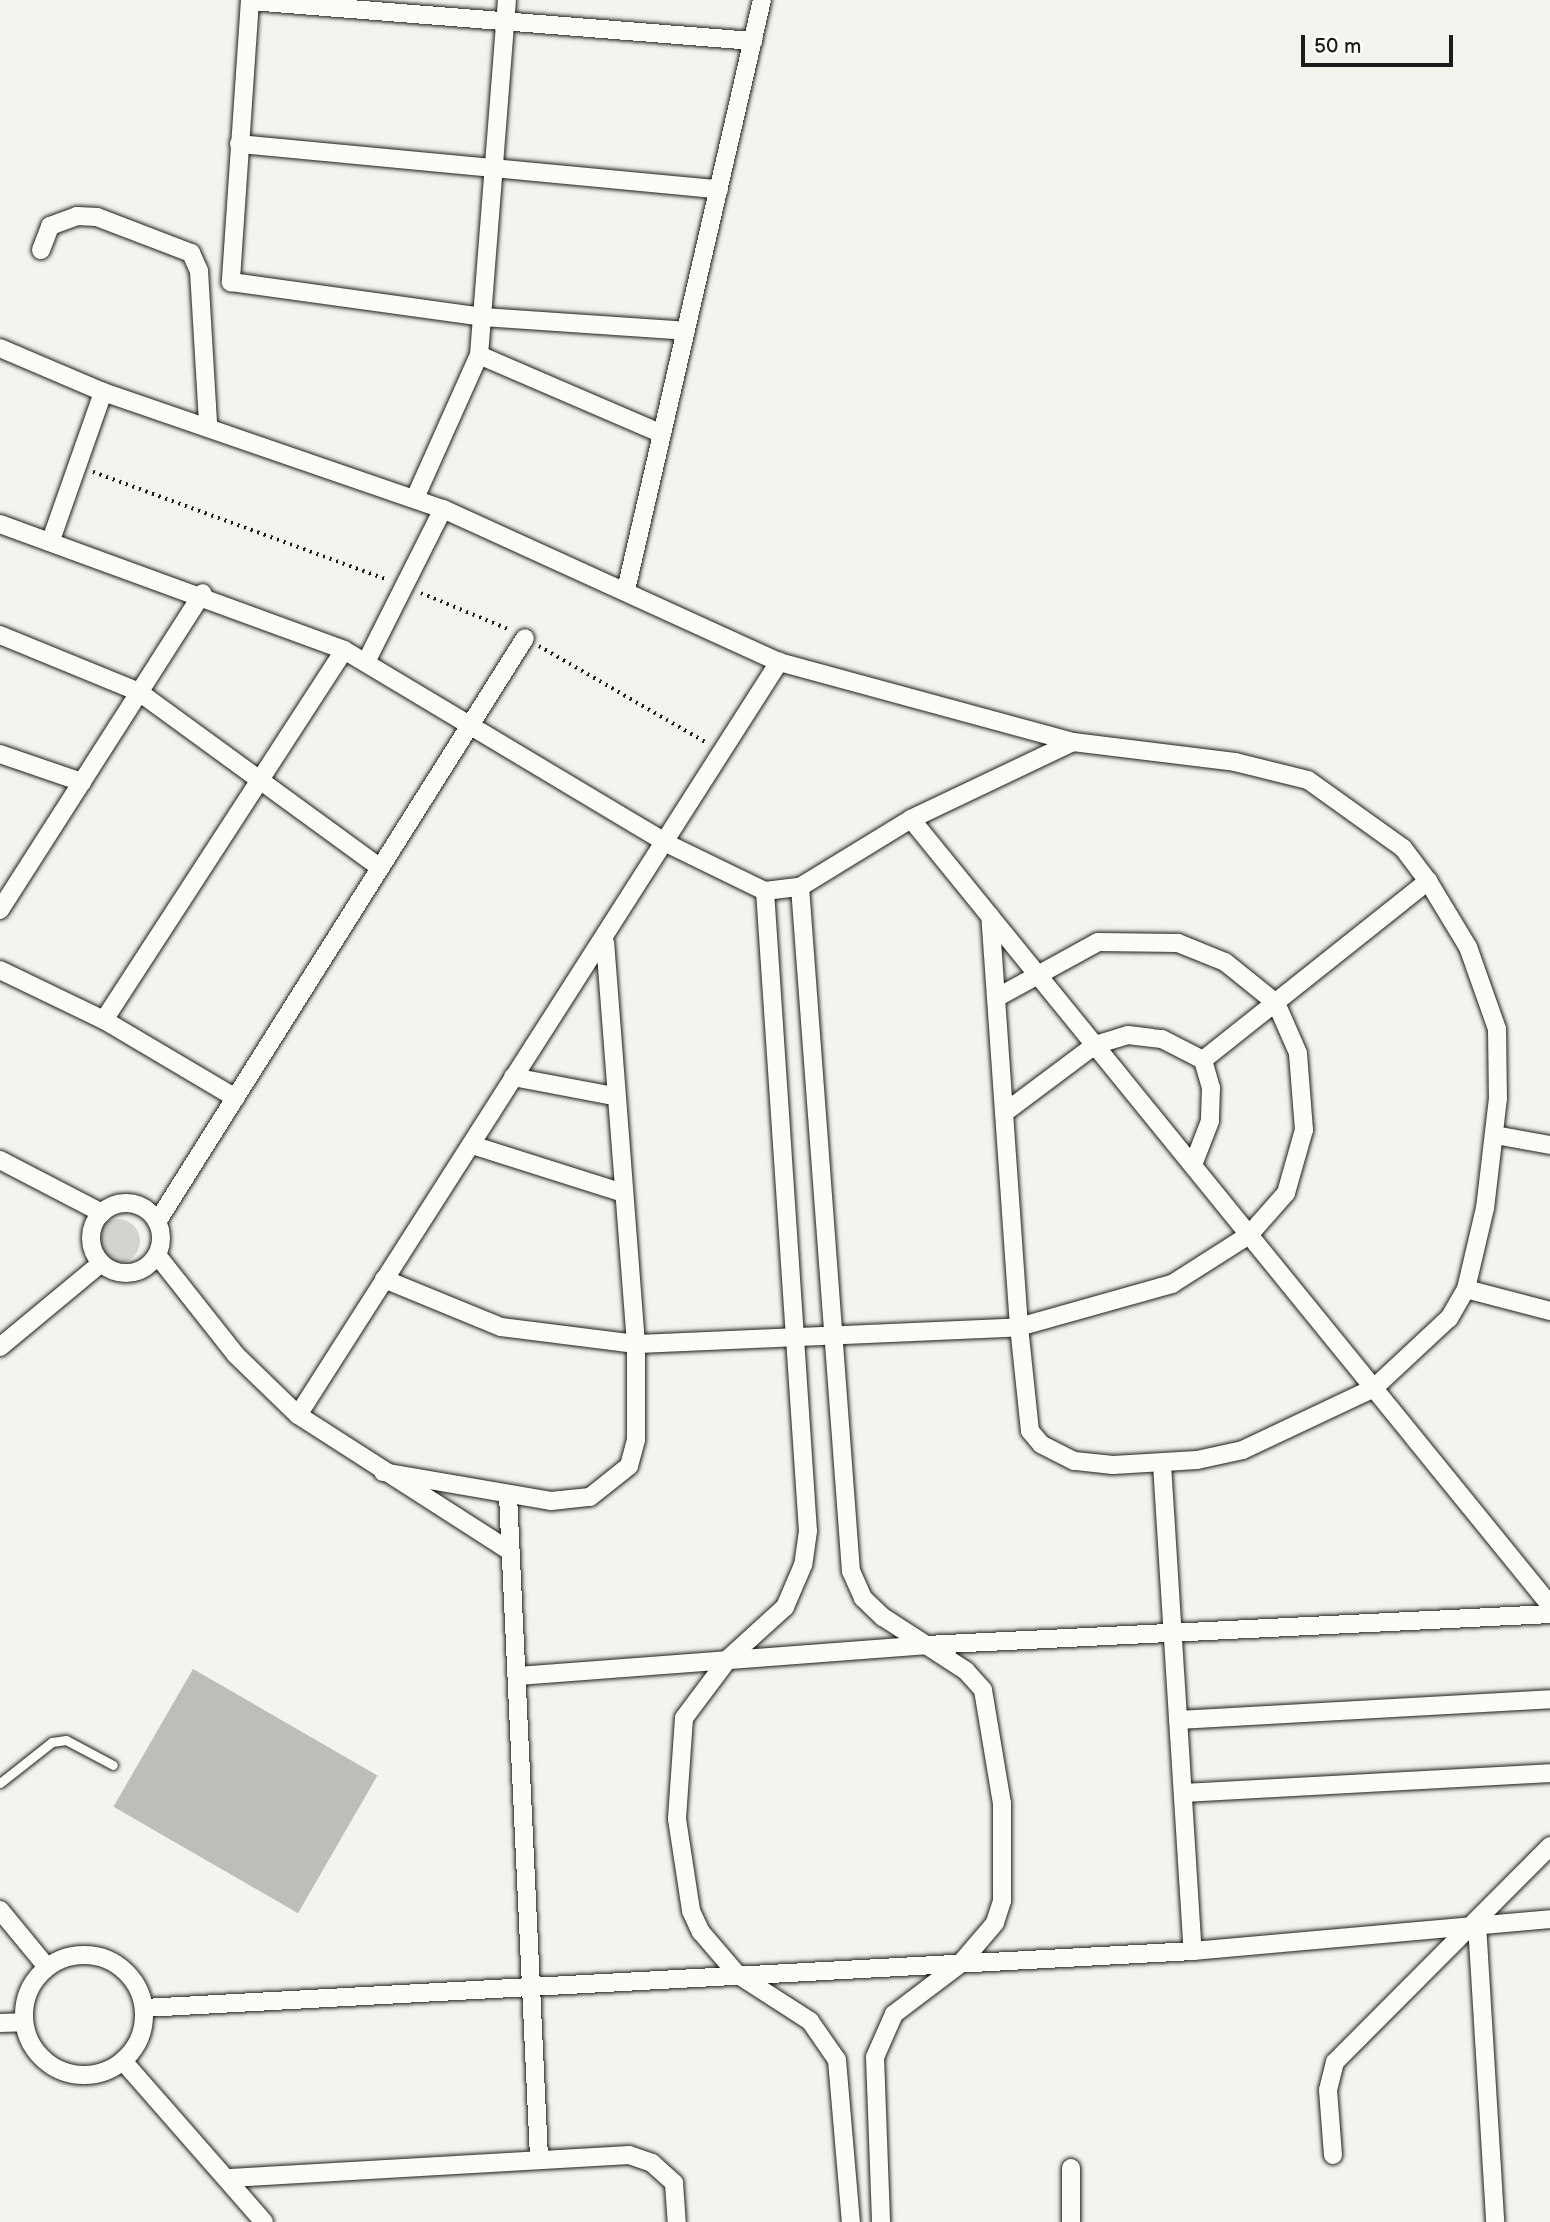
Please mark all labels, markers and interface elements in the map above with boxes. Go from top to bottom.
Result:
scale bar [1305,21,1457,65]
text: 50 m [1314,34,1361,59]

